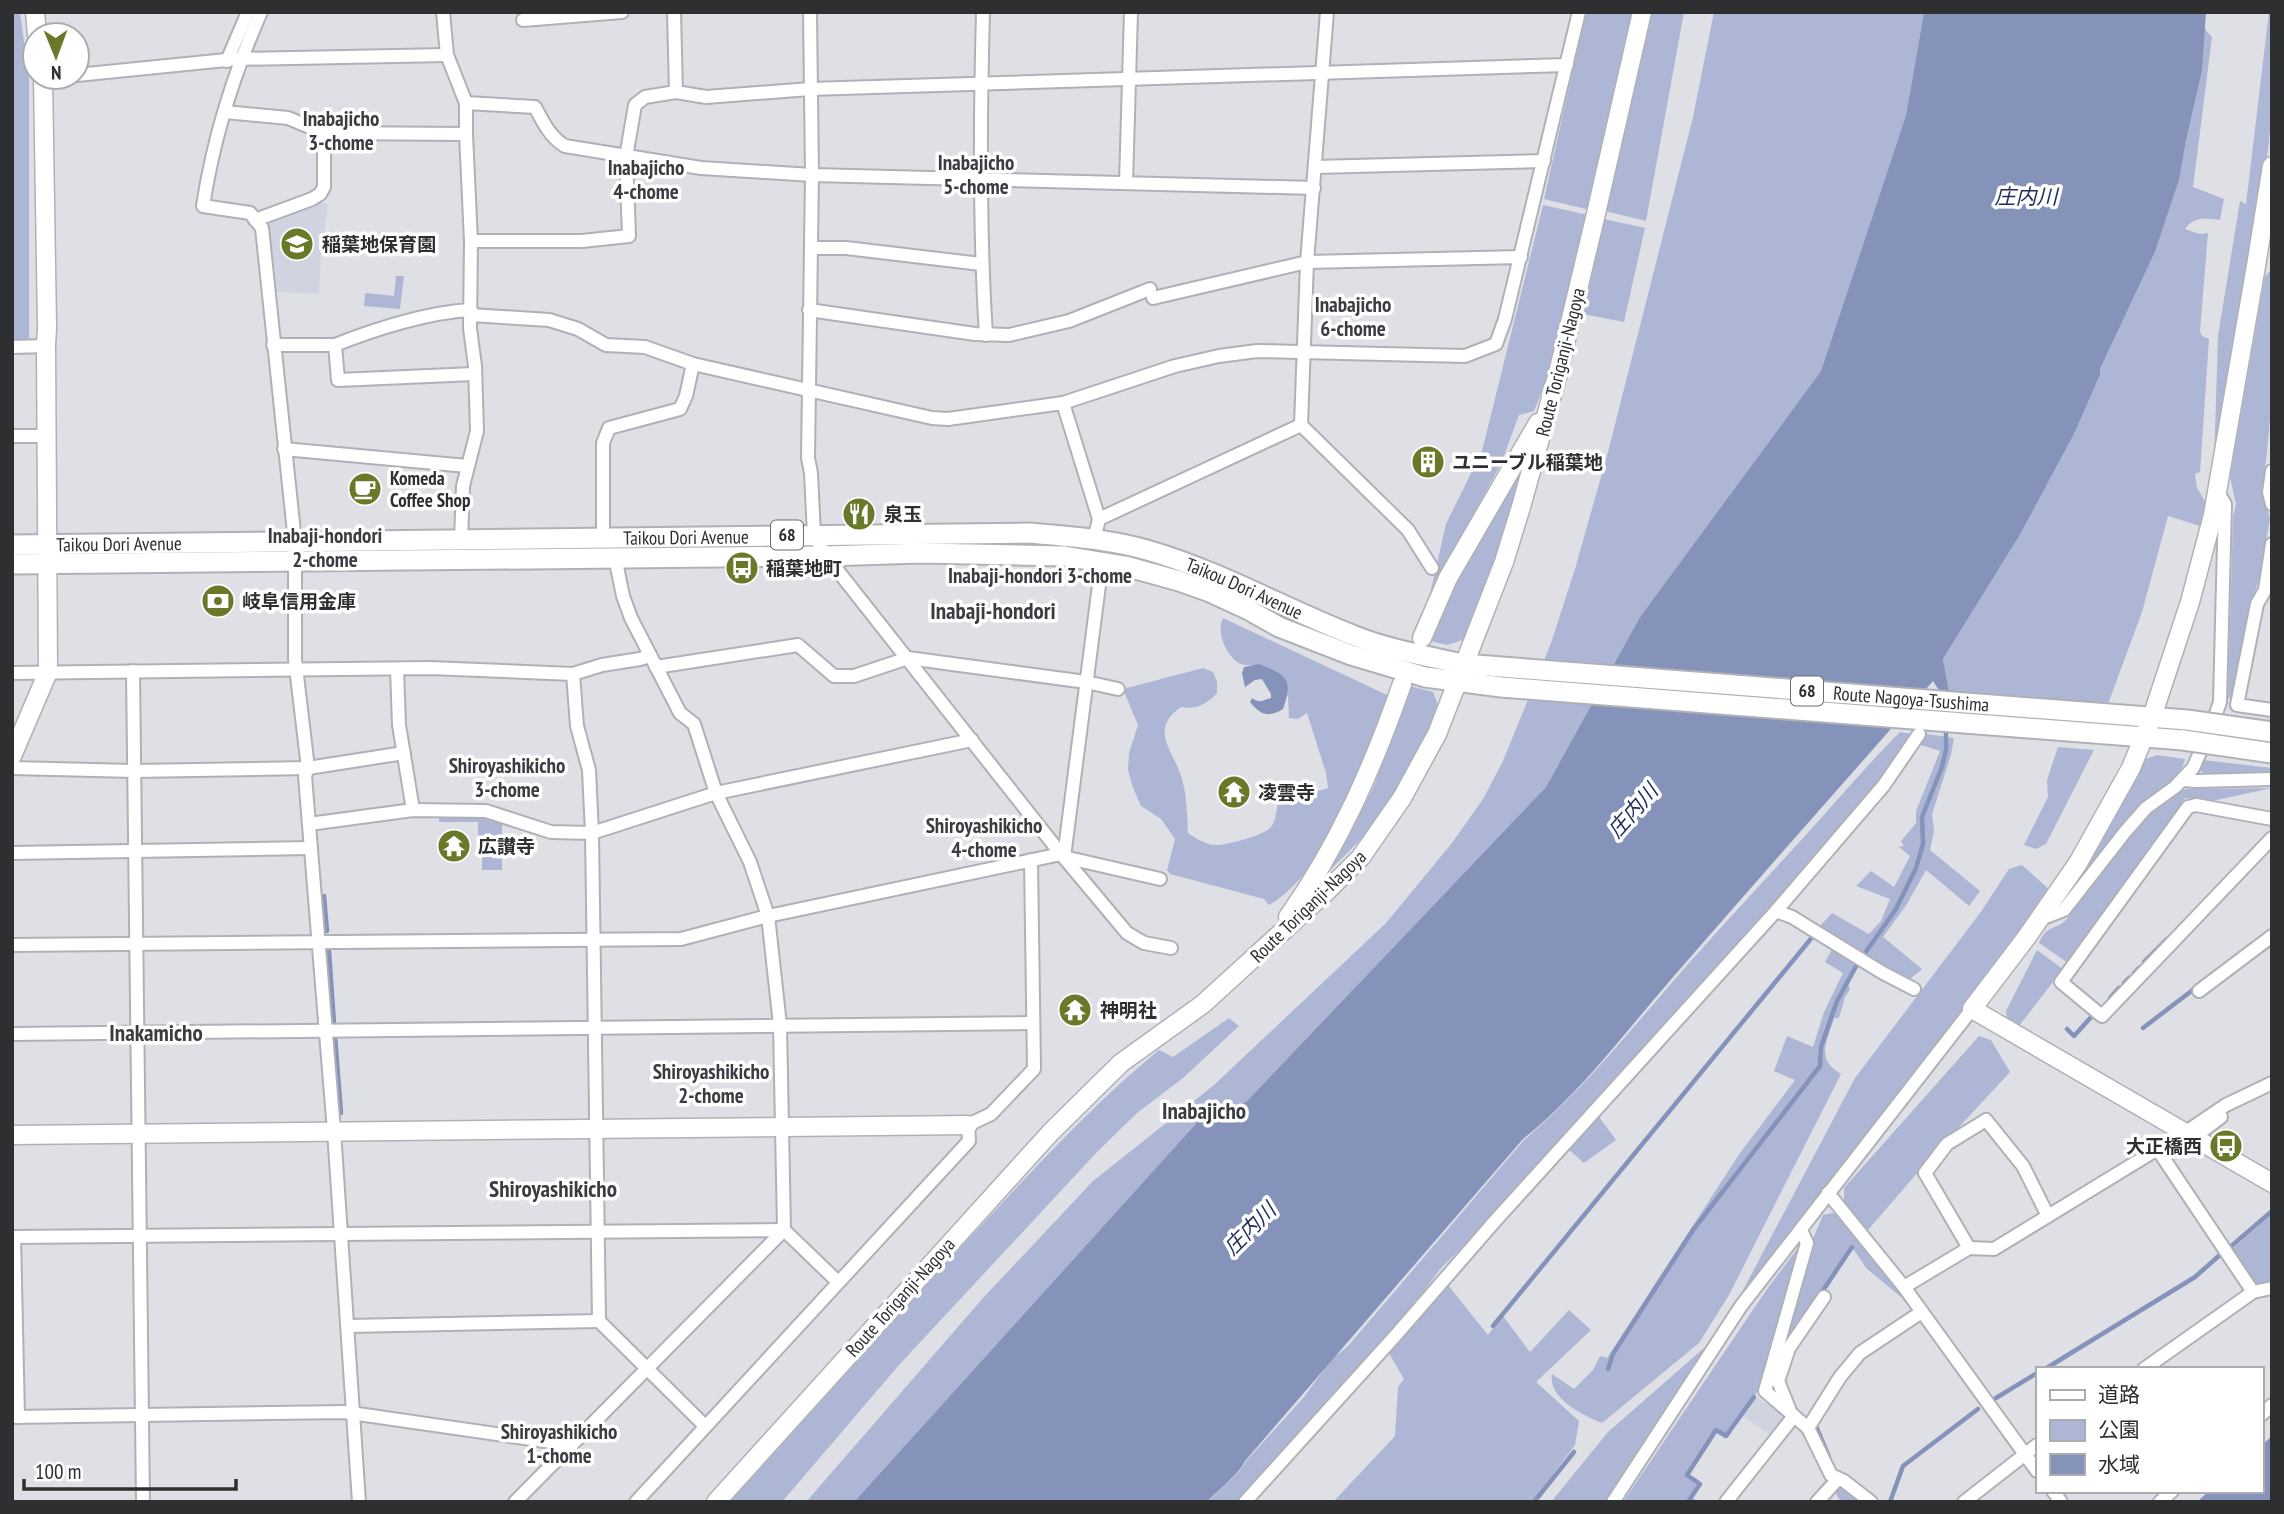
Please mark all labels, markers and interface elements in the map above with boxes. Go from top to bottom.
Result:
north arrow [21,21,91,91]
text: N [51,61,62,85]
district label: Inabajicho 3-chome [303,105,379,156]
district label: Inabajicho 5-chome [938,149,1014,200]
district label: Inabajicho 4-chome [608,154,684,205]
water label: 庄内川 [1995,183,2059,210]
school or university icon: 稲葉地保育園 [278,225,316,263]
place label: 稲葉地保育園 [322,232,436,256]
street label: Route Toriganji-Nagoya [1530,285,1590,439]
district label: Inabajicho 6-chome [1315,291,1391,342]
building icon: ユニーブル稲葉地 [1409,443,1447,481]
place label: ユニーブル稲葉地 [1452,450,1603,474]
place label: Komeda Coffee Shop [390,466,471,512]
cafe icon: Komeda Coffee Shop [346,470,384,508]
restaurant icon: 泉玉 [840,495,878,533]
place label: 泉玉 [884,502,922,526]
road number: 68 [771,520,803,550]
district label: Inabaji-hondori 2-chome [268,522,382,573]
street label: Taikou Dori Avenue [623,524,749,550]
street label: Taikou Dori Avenue [56,531,182,556]
bus stop icon: 稲葉地町 [723,549,761,587]
street label: Taikou Dori Avenue [1182,552,1307,624]
place label: 稲葉地町 [766,556,842,580]
district label: Inabaji-hondori 3-chome [948,562,1132,589]
bank icon: 岐阜信用金庫 [199,582,237,620]
place label: 岐阜信用金庫 [242,589,356,613]
district label: Inabaji-hondori [930,596,1056,625]
road number: 68 [1791,676,1823,706]
street label: Route Nagoya-Tsushima [1832,681,1990,717]
district label: Shiroyashikicho 3-chome [449,752,565,803]
temple icon: 凌雲寺 [1215,773,1253,811]
water label: 庄内川 [1602,777,1665,843]
place label: 凌雲寺 [1258,780,1315,804]
district label: Shiroyashikicho 4-chome [926,812,1042,863]
temple icon: 広讃寺 [435,827,473,865]
place label: 広讃寺 [478,834,535,858]
street label: Route Toriganji-Nagoya [1245,845,1371,967]
temple icon: 神明社 [1056,991,1094,1029]
place label: 神明社 [1100,998,1157,1022]
district label: Inakamicho [109,1018,203,1047]
district label: Shiroyashikicho 2-chome [653,1058,769,1109]
district label: Inabajicho [1162,1096,1246,1125]
bus stop icon: 大正橋西 [2207,1127,2245,1165]
place label: 大正橋西 [2126,1134,2202,1158]
district label: Shiroyashikicho [489,1174,617,1203]
water label: 庄内川 [1218,1195,1283,1260]
street label: Route Toriganji-Nagoya [840,1232,960,1362]
legend [2036,1367,2263,1493]
text: 道路 [2098,1381,2140,1408]
text: 公園 [2098,1416,2140,1443]
district label: Shiroyashikicho 1-chome [501,1418,617,1469]
scale bar [24,1448,236,1492]
text: 水域 [2098,1451,2140,1478]
text: 100 m [35,1458,81,1485]

